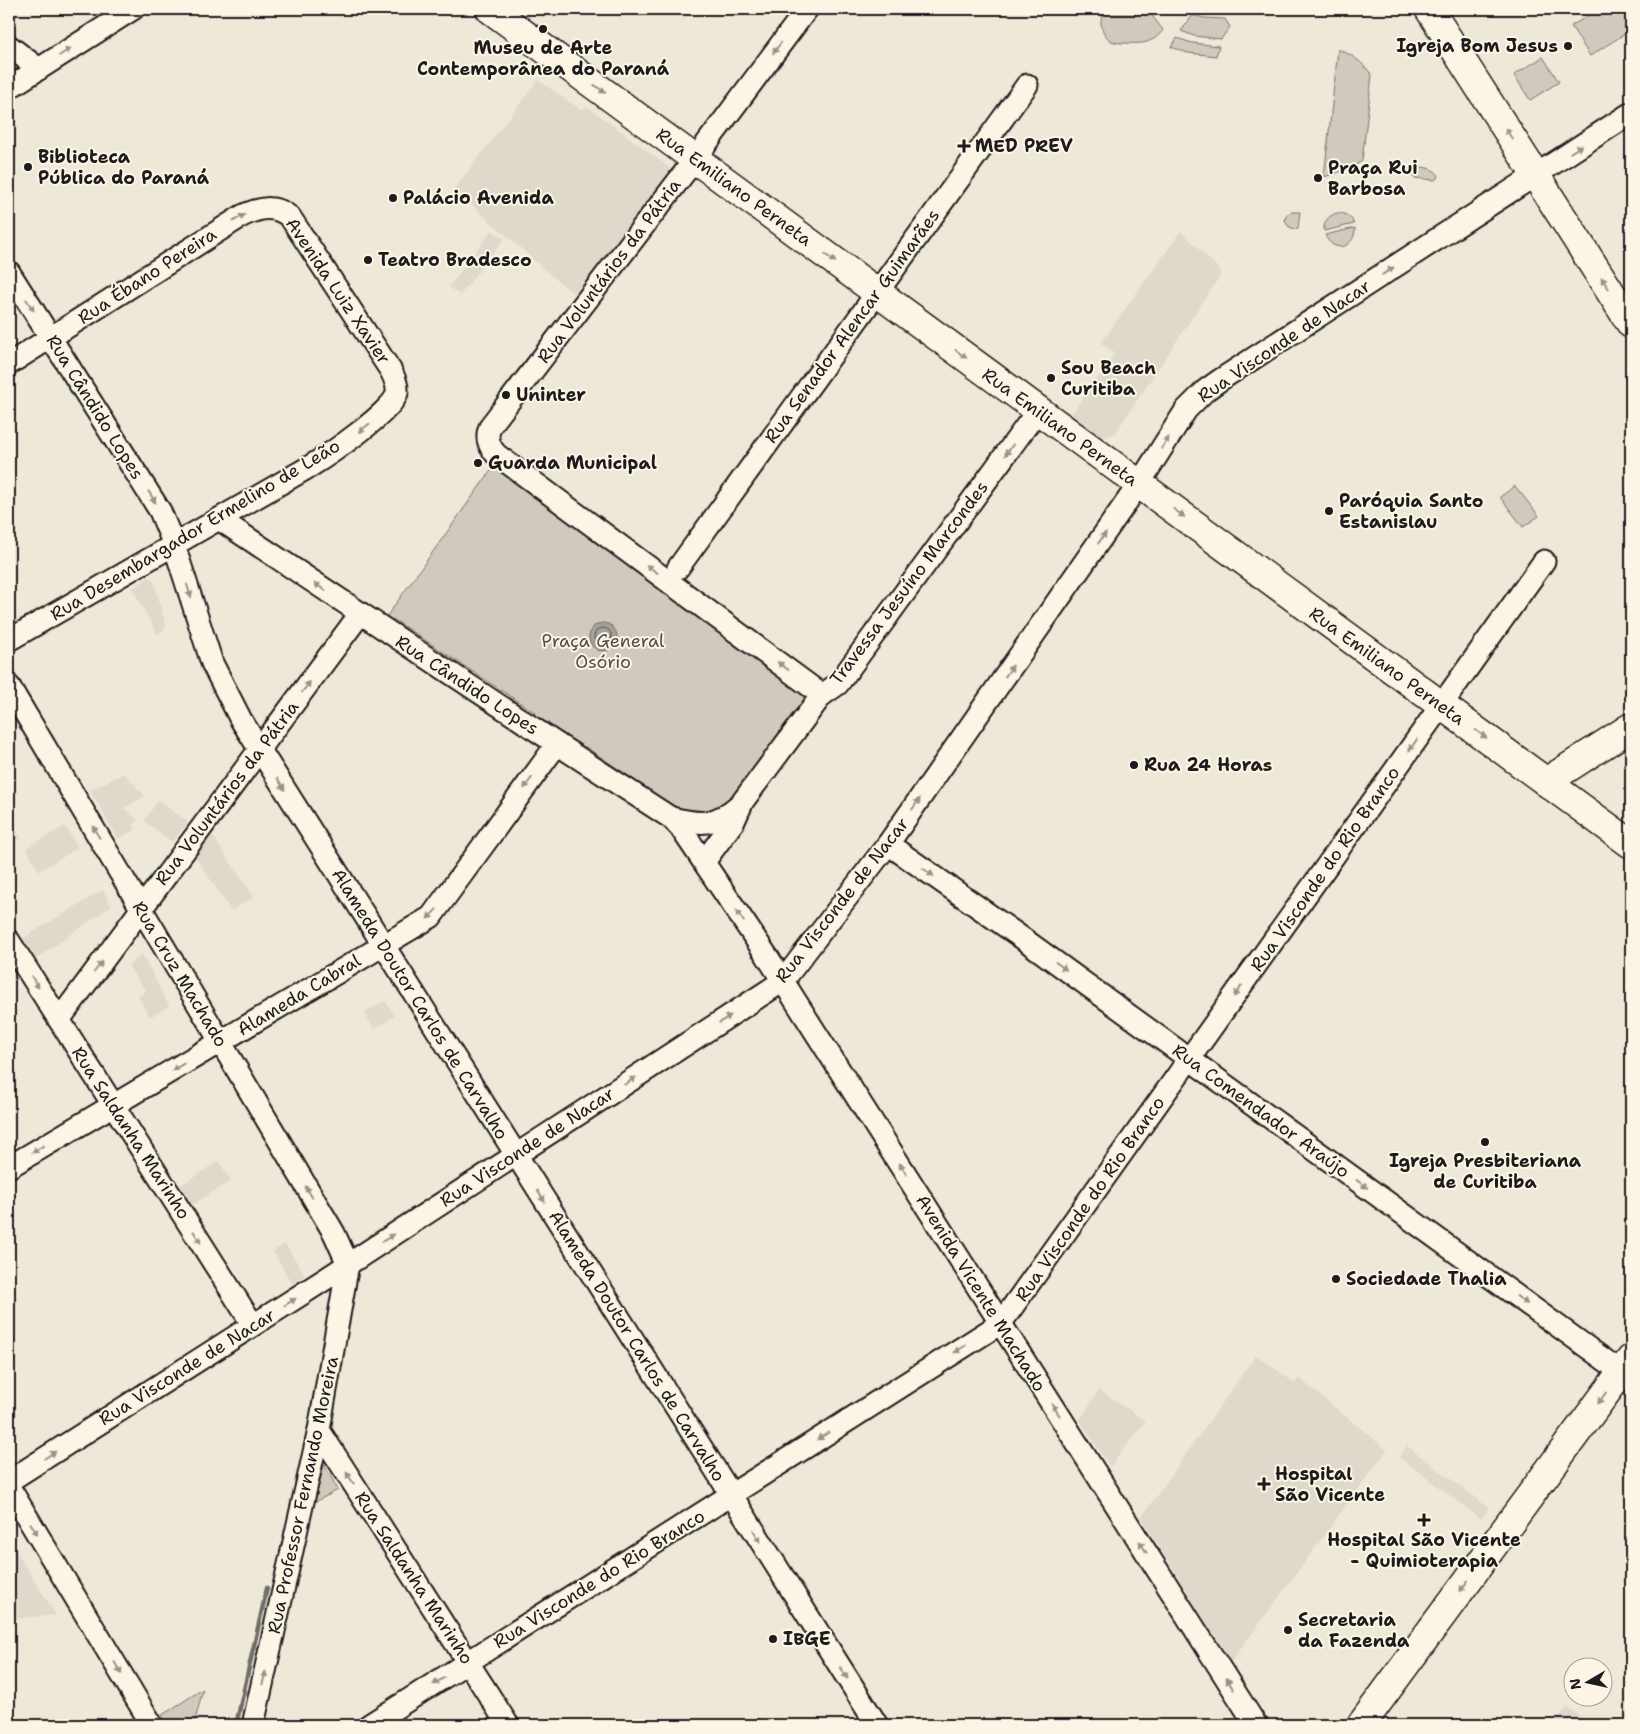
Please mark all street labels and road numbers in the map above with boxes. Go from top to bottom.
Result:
street label: Rua Emiliano Perneta [651,122,817,252]
street label: Rua Voluntários da Pátria [532,174,686,368]
street label: Rua Senador Alencar Guimarães [759,204,945,448]
street label: Avenida Luiz Xavier [280,213,396,369]
street label: Rua Ébano Pereira [73,222,221,330]
street label: Rua Visconde de Nacar [1193,274,1375,408]
street label: Rua Cândido Lopes [41,330,149,484]
street label: Rua Emiliano Perneta [977,362,1143,492]
street label: Rua Desembargador Ermelino de Leão [46,434,344,626]
street label: Travessa Jesuíno Marcondes [824,476,994,690]
street label: Rua Emiliano Perneta [1304,601,1470,731]
street label: Rua Cândido Lopes [391,630,543,740]
street label: Rua Voluntários da Pátria [150,696,304,890]
street label: Rua Visconde do Rio Branco [1245,762,1405,976]
street label: Rua Visconde de Nacar [770,812,914,988]
street label: Alameda Doutor Carlos de Carvalho [326,864,514,1144]
street label: Rua Cruz Machado [127,897,233,1051]
street label: Alameda Cabral [233,948,366,1041]
street label: Rua Comendador Araújo [1168,1039,1354,1183]
street label: Rua Saldanha Marinho [66,1042,196,1224]
street label: Rua Visconde de Nacar [435,1081,619,1213]
street label: Rua Visconde do Rio Branco [1010,1092,1170,1306]
street label: Avenida Vicente Machado [910,1190,1052,1396]
street label: Alameda Doutor Carlos de Carvalho [543,1206,731,1486]
street label: Rua Visconde de Nacar [94,1303,280,1431]
street label: Rua Professor Fernando Moreira [262,1354,344,1636]
street label: Rua Saldanha Marinho [349,1487,479,1669]
street label: Rua Visconde do Rio Branco [489,1504,709,1654]

